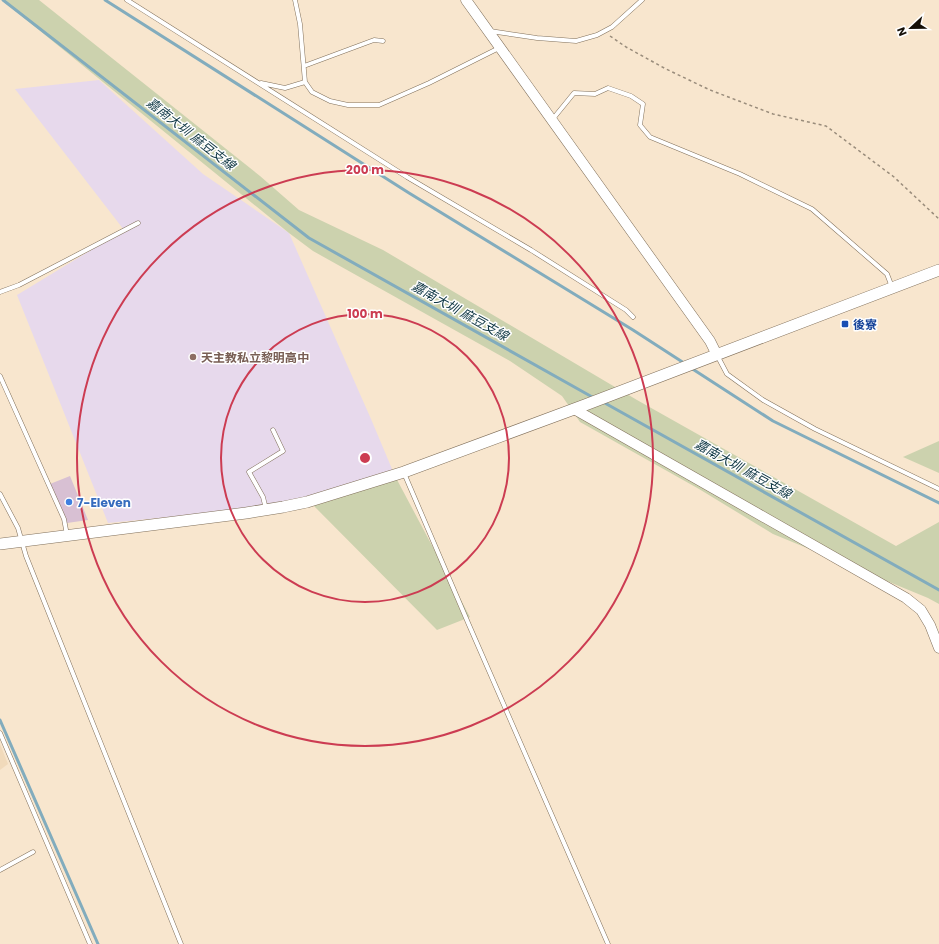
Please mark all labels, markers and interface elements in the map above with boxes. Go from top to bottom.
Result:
north arrow [891,8,931,48]
text: N [893,25,911,39]
water label: 嘉南大圳 麻豆支線 [143,93,241,176]
text: 200 m [346,161,384,178]
water label: 嘉南大圳 麻豆支線 [408,277,514,346]
text: 100 m [347,305,383,322]
place label: 後寮 [853,316,877,333]
marker: 後寮 [840,319,850,329]
place label: 天主教私立黎明高中 [201,349,309,366]
marker: 天主教私立黎明高中 [188,352,198,362]
water label: 嘉南大圳 麻豆支線 [691,435,797,504]
centre of rings [358,451,372,465]
place label: 7-Eleven [77,494,131,511]
marker: 7-Eleven [64,497,74,507]

